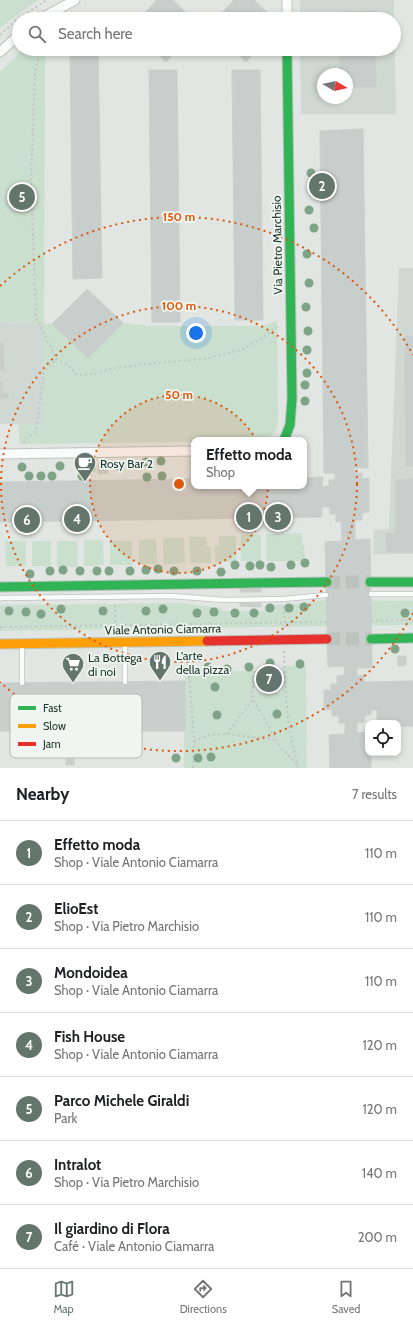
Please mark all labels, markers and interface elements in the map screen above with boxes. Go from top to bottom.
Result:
search box [12,12,401,56]
icon: search [26,23,48,45]
text: Search here [58,25,133,43]
north arrow [317,68,353,104]
pin: 2 [309,171,335,201]
pin: 5 [9,182,35,212]
street label: Via Pietro Marchisio [269,195,285,295]
text: 150 m [163,209,195,224]
text: 100 m [162,298,196,313]
your location [186,323,206,343]
text: 50 m [165,387,193,402]
popup [191,437,307,489]
text: Effetto moda [206,446,292,464]
cafe icon: Rosy Bar 2 [72,450,98,483]
place label: Rosy Bar 2 [100,456,153,471]
text: Shop [206,464,235,480]
centre of rings [172,477,186,491]
pin: 1 [236,502,262,532]
pin: 3 [265,502,291,532]
pin: 4 [64,504,90,534]
pin: 6 [14,505,40,535]
street label: Viale Antonio Ciamarra [105,620,222,638]
place label: L'arte della pizza [176,648,229,677]
restaurant icon: L'arte della pizza [147,649,173,682]
place label: La Bottega di noi [88,650,142,679]
supermarket icon: La Bottega di noi [60,651,86,684]
pin: 7 [256,664,282,694]
legend [10,694,142,758]
text: Fast [43,701,62,715]
text: Slow [43,719,66,733]
map controls [365,720,401,756]
button: locate [365,720,401,756]
text: Jam [42,737,61,751]
text: Nearby [16,784,69,804]
text: 7 results [352,786,397,802]
text: Effetto moda [54,836,140,854]
text: 1 [27,845,31,861]
text: 110 m [365,845,397,861]
text: Shop · Viale Antonio Ciamarra [54,854,218,870]
text: ElioEst [54,900,98,918]
text: 2 [26,909,32,925]
text: 110 m [365,909,397,925]
text: Shop · Via Pietro Marchisio [54,918,199,934]
text: Mondoidea [54,964,128,982]
text: 3 [25,973,33,989]
text: 110 m [365,973,397,989]
text: Shop · Viale Antonio Ciamarra [54,982,218,998]
text: Fish House [54,1028,125,1046]
text: 4 [25,1037,33,1053]
text: 120 m [363,1037,397,1053]
text: Shop · Viale Antonio Ciamarra [54,1046,218,1062]
text: Parco Michele Giraldi [54,1092,189,1110]
text: 5 [26,1101,32,1117]
text: 120 m [363,1101,397,1117]
text: Park [54,1110,77,1126]
text: Intralot [54,1156,101,1174]
text: 6 [25,1165,33,1181]
text: 140 m [362,1165,397,1181]
text: Shop · Via Pietro Marchisio [54,1174,199,1190]
text: Il giardino di Flora [54,1220,170,1238]
text: 7 [26,1229,32,1245]
text: 200 m [358,1229,397,1245]
text: Café · Viale Antonio Ciamarra [54,1238,214,1254]
tab: Map [53,1278,75,1316]
tab: Directions [180,1278,227,1316]
tab: Saved [332,1278,360,1316]

